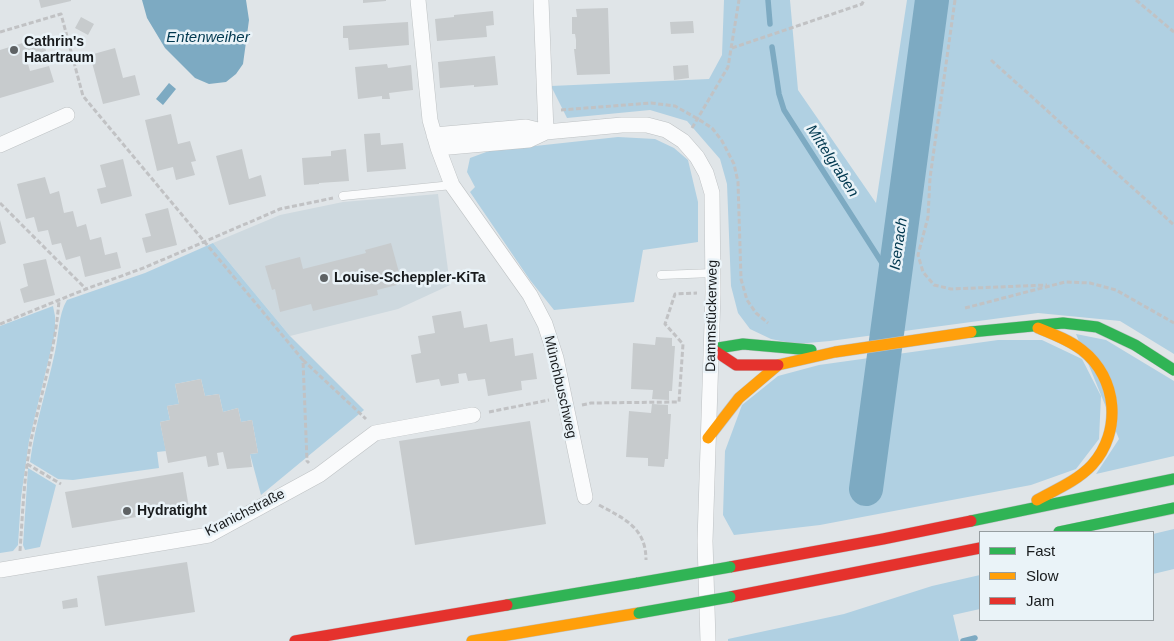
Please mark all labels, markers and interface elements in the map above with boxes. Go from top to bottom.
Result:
water label: Entenweiher [166,29,250,47]
place label: Cathrin's Haartraum [24,34,94,66]
marker: Cathrin's Haartraum [8,44,20,56]
water label: Mittelgraben [802,121,862,201]
water label: Isenach [886,217,912,271]
street label: Dammstückerweg [703,260,721,372]
place label: Louise-Scheppler-KiTa [334,270,485,286]
marker: Louise-Scheppler-KiTa [318,272,330,284]
street label: Münchbuschweg [540,334,580,440]
street label: Kranichstraße [202,486,288,540]
place label: Hydratight [137,503,207,519]
marker: Hydratight [121,505,133,517]
legend [979,531,1154,621]
text: Fast [1026,542,1055,559]
text: Slow [1026,567,1059,584]
text: Jam [1026,592,1054,609]

